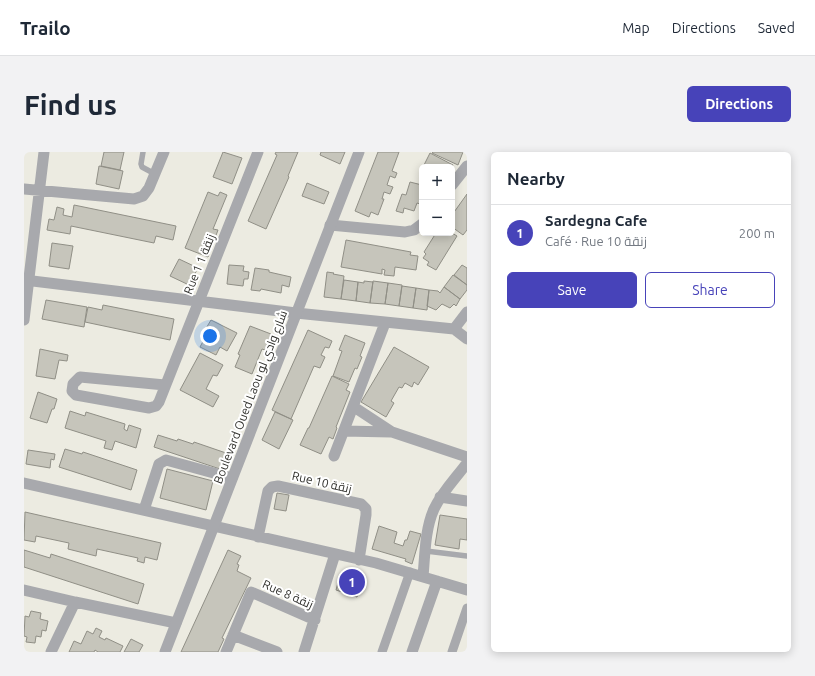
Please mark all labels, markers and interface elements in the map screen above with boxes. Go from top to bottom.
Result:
text: Trailo [20,17,71,39]
text: Map [622,20,650,36]
text: Directions [672,20,736,36]
text: Saved [758,20,795,36]
button: Directions [687,86,791,122]
text: Find us [24,89,117,120]
map controls [419,164,455,236]
button: + [419,164,455,200]
text: Nearby [507,169,565,188]
button: − [419,200,455,236]
text: Sardegna Cafe [545,212,647,229]
text: 1 [516,226,524,240]
text: 200 m [739,226,775,240]
street label: Rue 1 زنقة 1 [181,232,218,296]
text: Café · Rue 10 زنقة [545,234,647,248]
button: Save [507,272,637,308]
button: Share [645,272,775,308]
street label: Boulevard Oued Laou شارع وادي لو [211,309,293,487]
your location [200,326,220,346]
street label: Rue 10 زنقة [291,469,353,496]
pin: 1 [339,567,365,597]
street label: Rue 8 زنقة [260,577,315,612]

